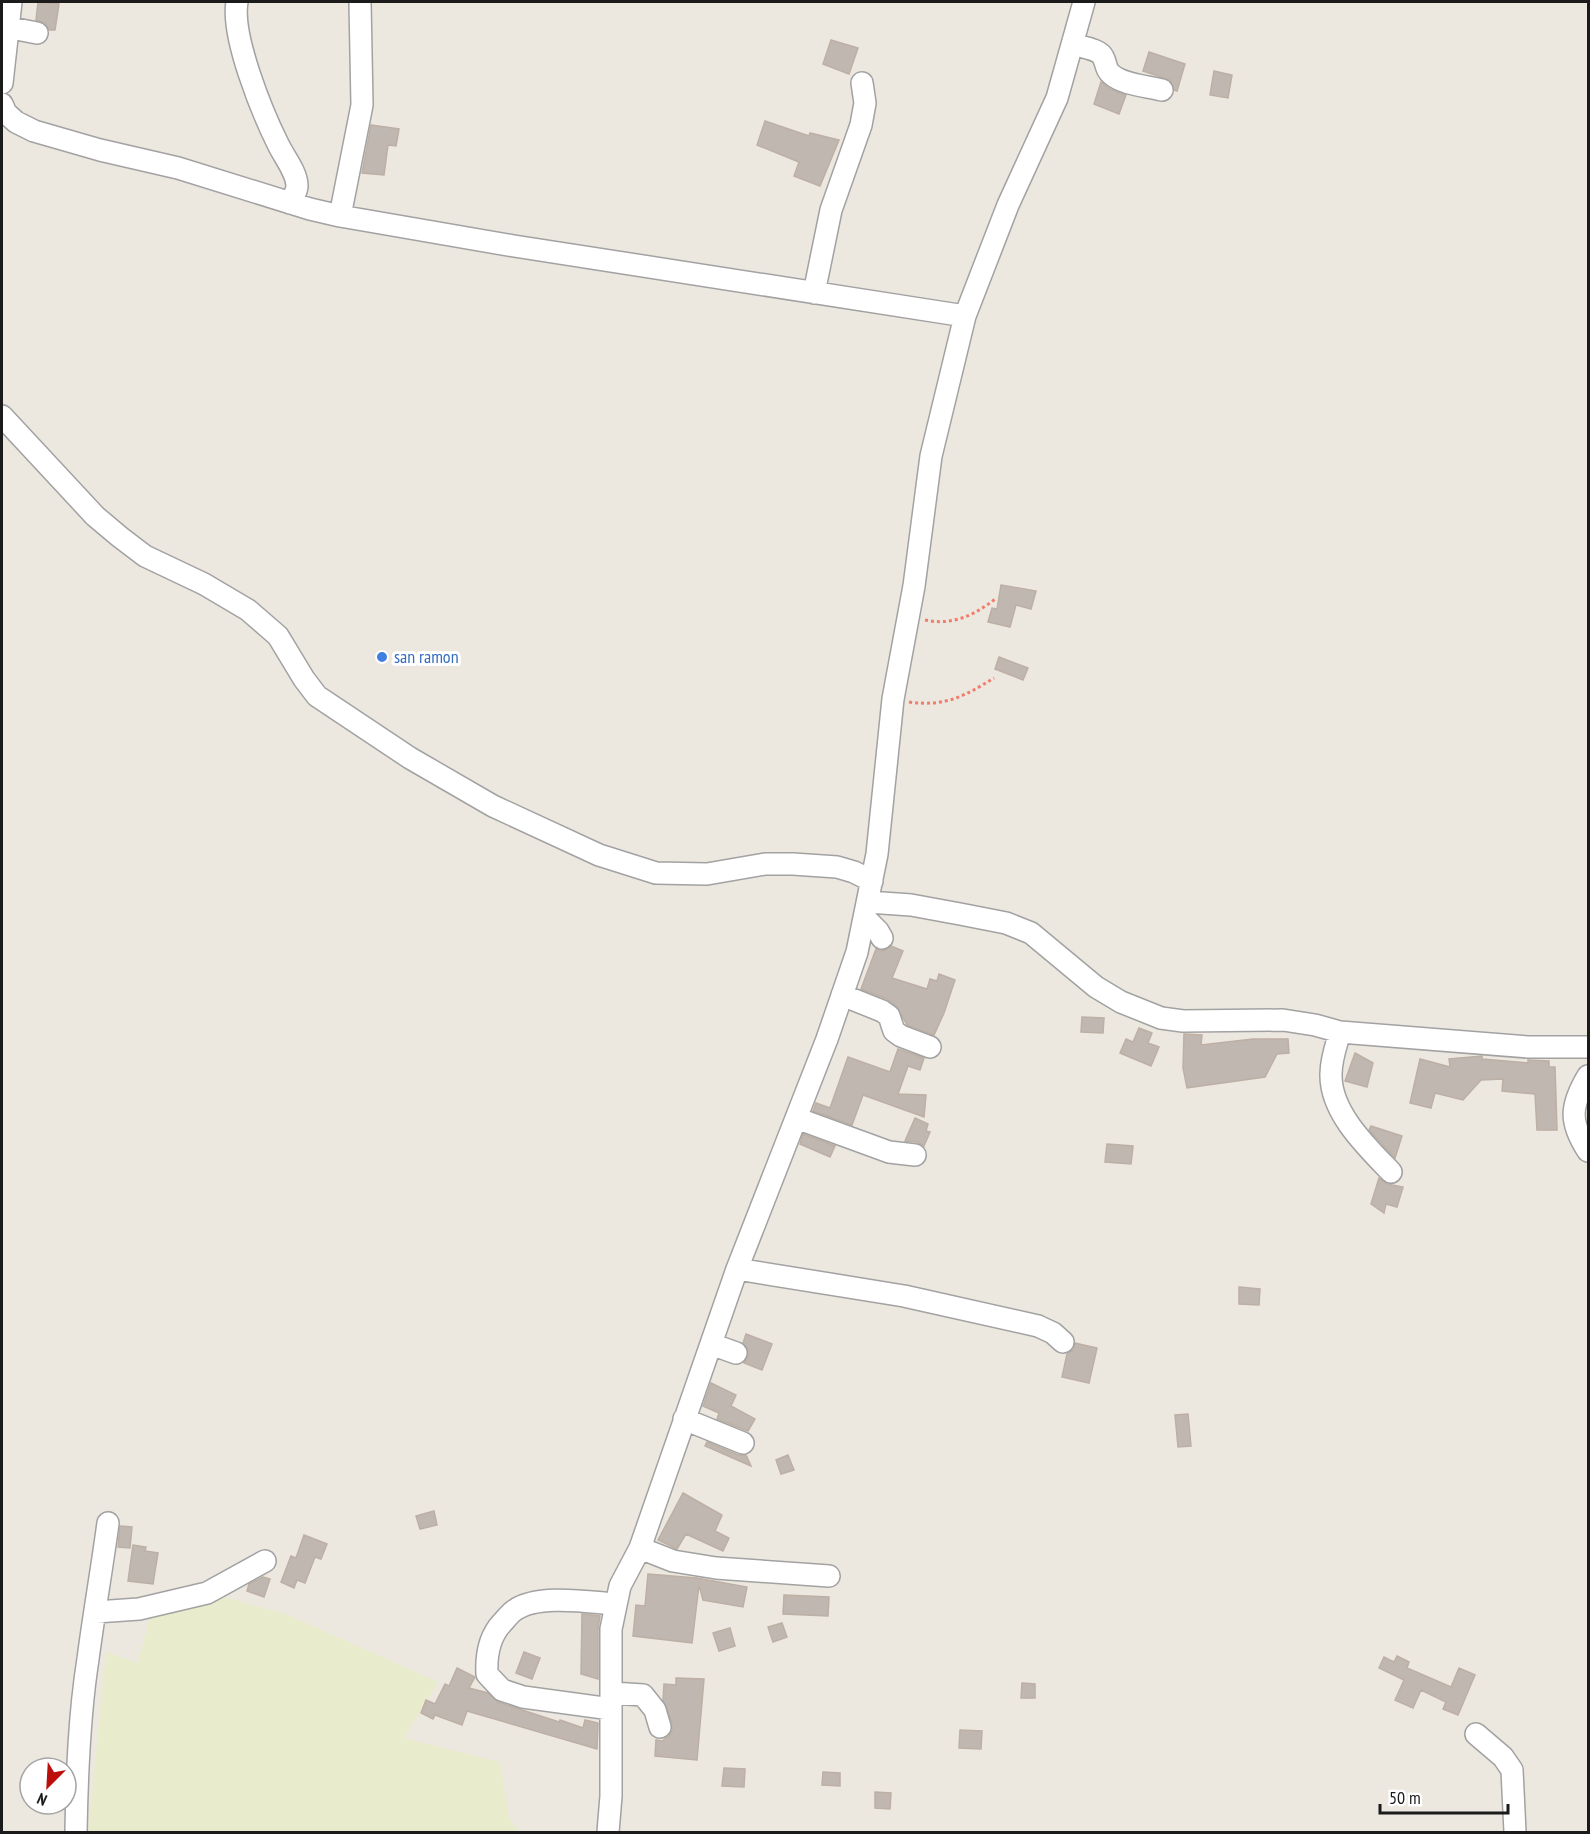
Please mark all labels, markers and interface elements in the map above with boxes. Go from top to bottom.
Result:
place label: san ramon [394,645,459,668]
marker: san ramon [375,650,389,664]
north arrow [18,1756,78,1816]
scale bar [1380,1777,1508,1815]
text: 50 m [1389,1786,1421,1809]
text: N [34,1789,50,1811]

